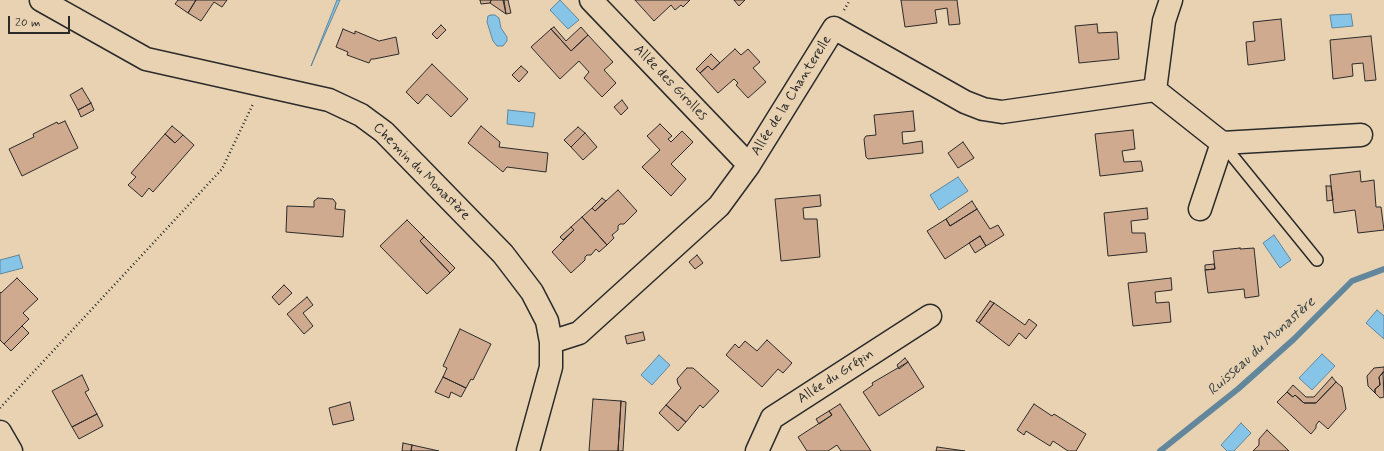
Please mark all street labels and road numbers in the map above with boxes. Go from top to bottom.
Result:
street label: Allée de la Chanterelle [748,33,836,159]
street label: Allée des Girolles [630,42,710,124]
street label: Chemin du Monastère [369,120,473,224]
street label: Allée du Grépin [795,346,877,408]

